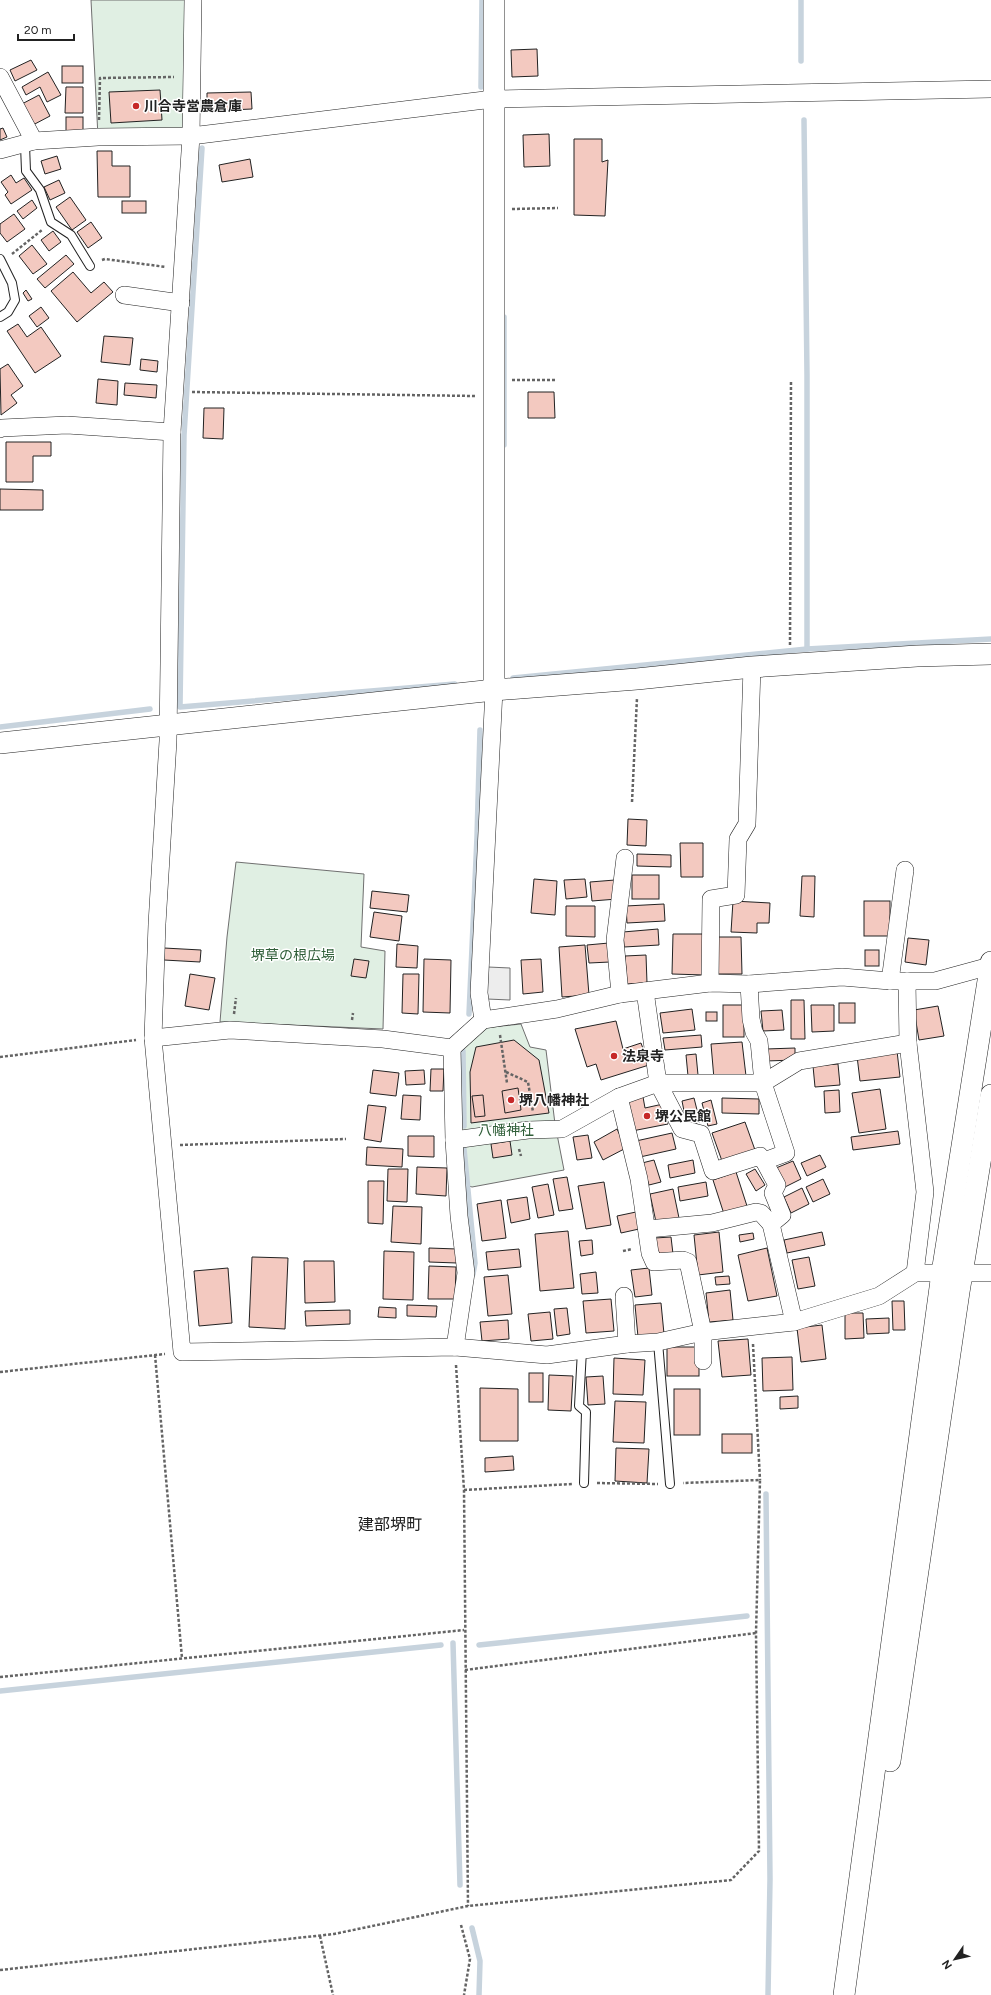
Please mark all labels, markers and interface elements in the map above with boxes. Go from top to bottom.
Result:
scale bar [18,16,74,42]
text: 20 m [24,23,52,37]
place label: 川合寺営農倉庫 [144,98,242,115]
marker: 川合寺営農倉庫 [131,101,141,111]
park label: 堺草の根広場 [251,947,335,964]
place label: 法泉寺 [622,1048,664,1065]
marker: 法泉寺 [609,1051,619,1061]
place label: 堺八幡神社 [519,1092,589,1109]
marker: 堺八幡神社 [506,1095,516,1105]
place label: 堺公民館 [655,1108,711,1125]
marker: 堺公民館 [642,1111,652,1121]
park label: 八幡神社 [478,1122,534,1139]
district label: 建部堺町 [358,1515,422,1534]
north arrow [935,1939,975,1979]
text: N [939,1957,955,1971]

